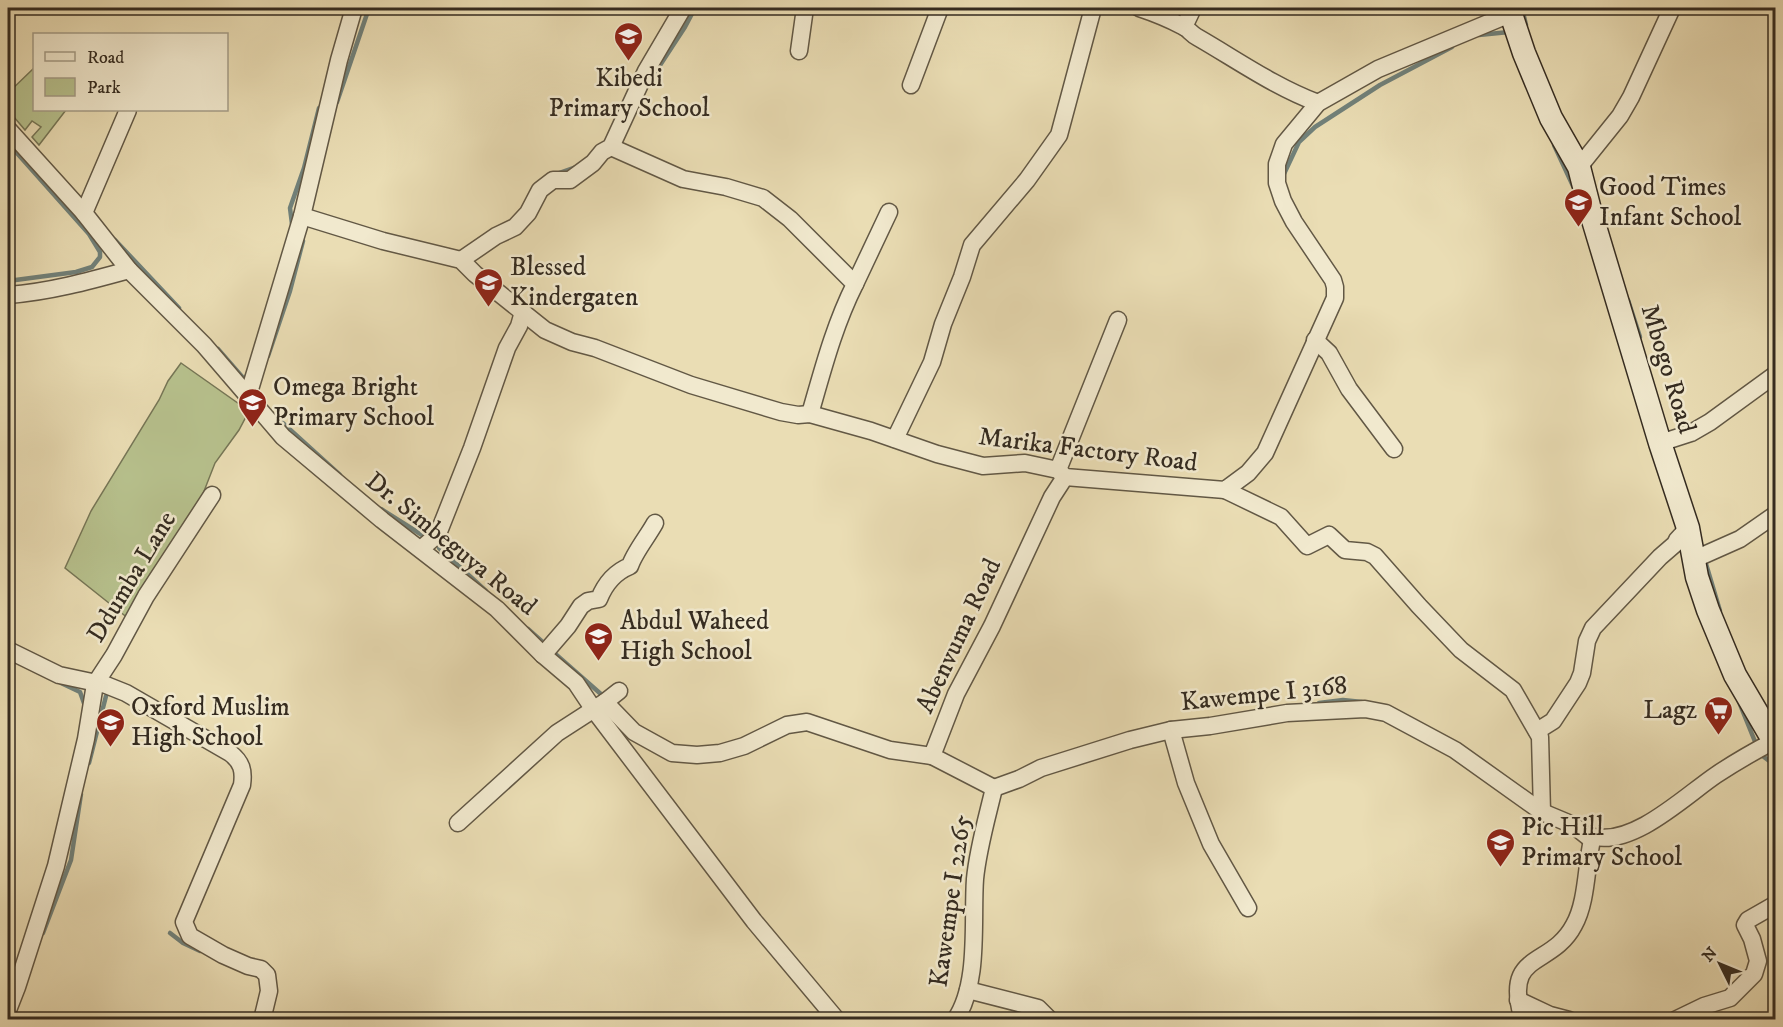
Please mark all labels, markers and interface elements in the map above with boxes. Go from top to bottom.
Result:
school or university icon: Kibedi Primary School [613,20,645,62]
legend [33,33,228,111]
text: Road [87,47,124,69]
place label: Kibedi Primary School [548,62,710,125]
text: Park [87,77,121,99]
place label: Good Times Infant School [1599,171,1742,234]
school or university icon: Good Times Infant School [1562,186,1594,228]
place label: Blessed Kindergaten [510,251,639,314]
school or university icon: Blessed Kindergaten [473,266,505,308]
street label: Mbogo Road [1633,300,1703,438]
place label: Omega Bright Primary School [273,371,434,434]
school or university icon: Omega Bright Primary School [236,386,268,428]
street label: Marika Factory Road [977,420,1199,480]
street label: Dr. Simbeguya Road [359,465,543,623]
street label: Ddumba Lane [80,505,184,649]
street label: Abenvuma Road [909,553,1009,719]
place label: Abdul Waheed High School [620,605,769,668]
school or university icon: Abdul Waheed High School [583,620,615,662]
street label: Kawempe I 3168 [1179,669,1349,719]
place label: Oxford Muslim High School [131,691,290,754]
place label: Lagz [1643,694,1697,727]
supermarket icon: Lagz [1702,694,1734,736]
school or university icon: Oxford Muslim High School [94,706,126,748]
place label: Pic Hill Primary School [1521,811,1682,874]
street label: Kawempe I 2265 [923,813,979,989]
school or university icon: Pic Hill Primary School [1484,826,1516,868]
north arrow [1690,934,1750,994]
text: N [1698,943,1722,966]

